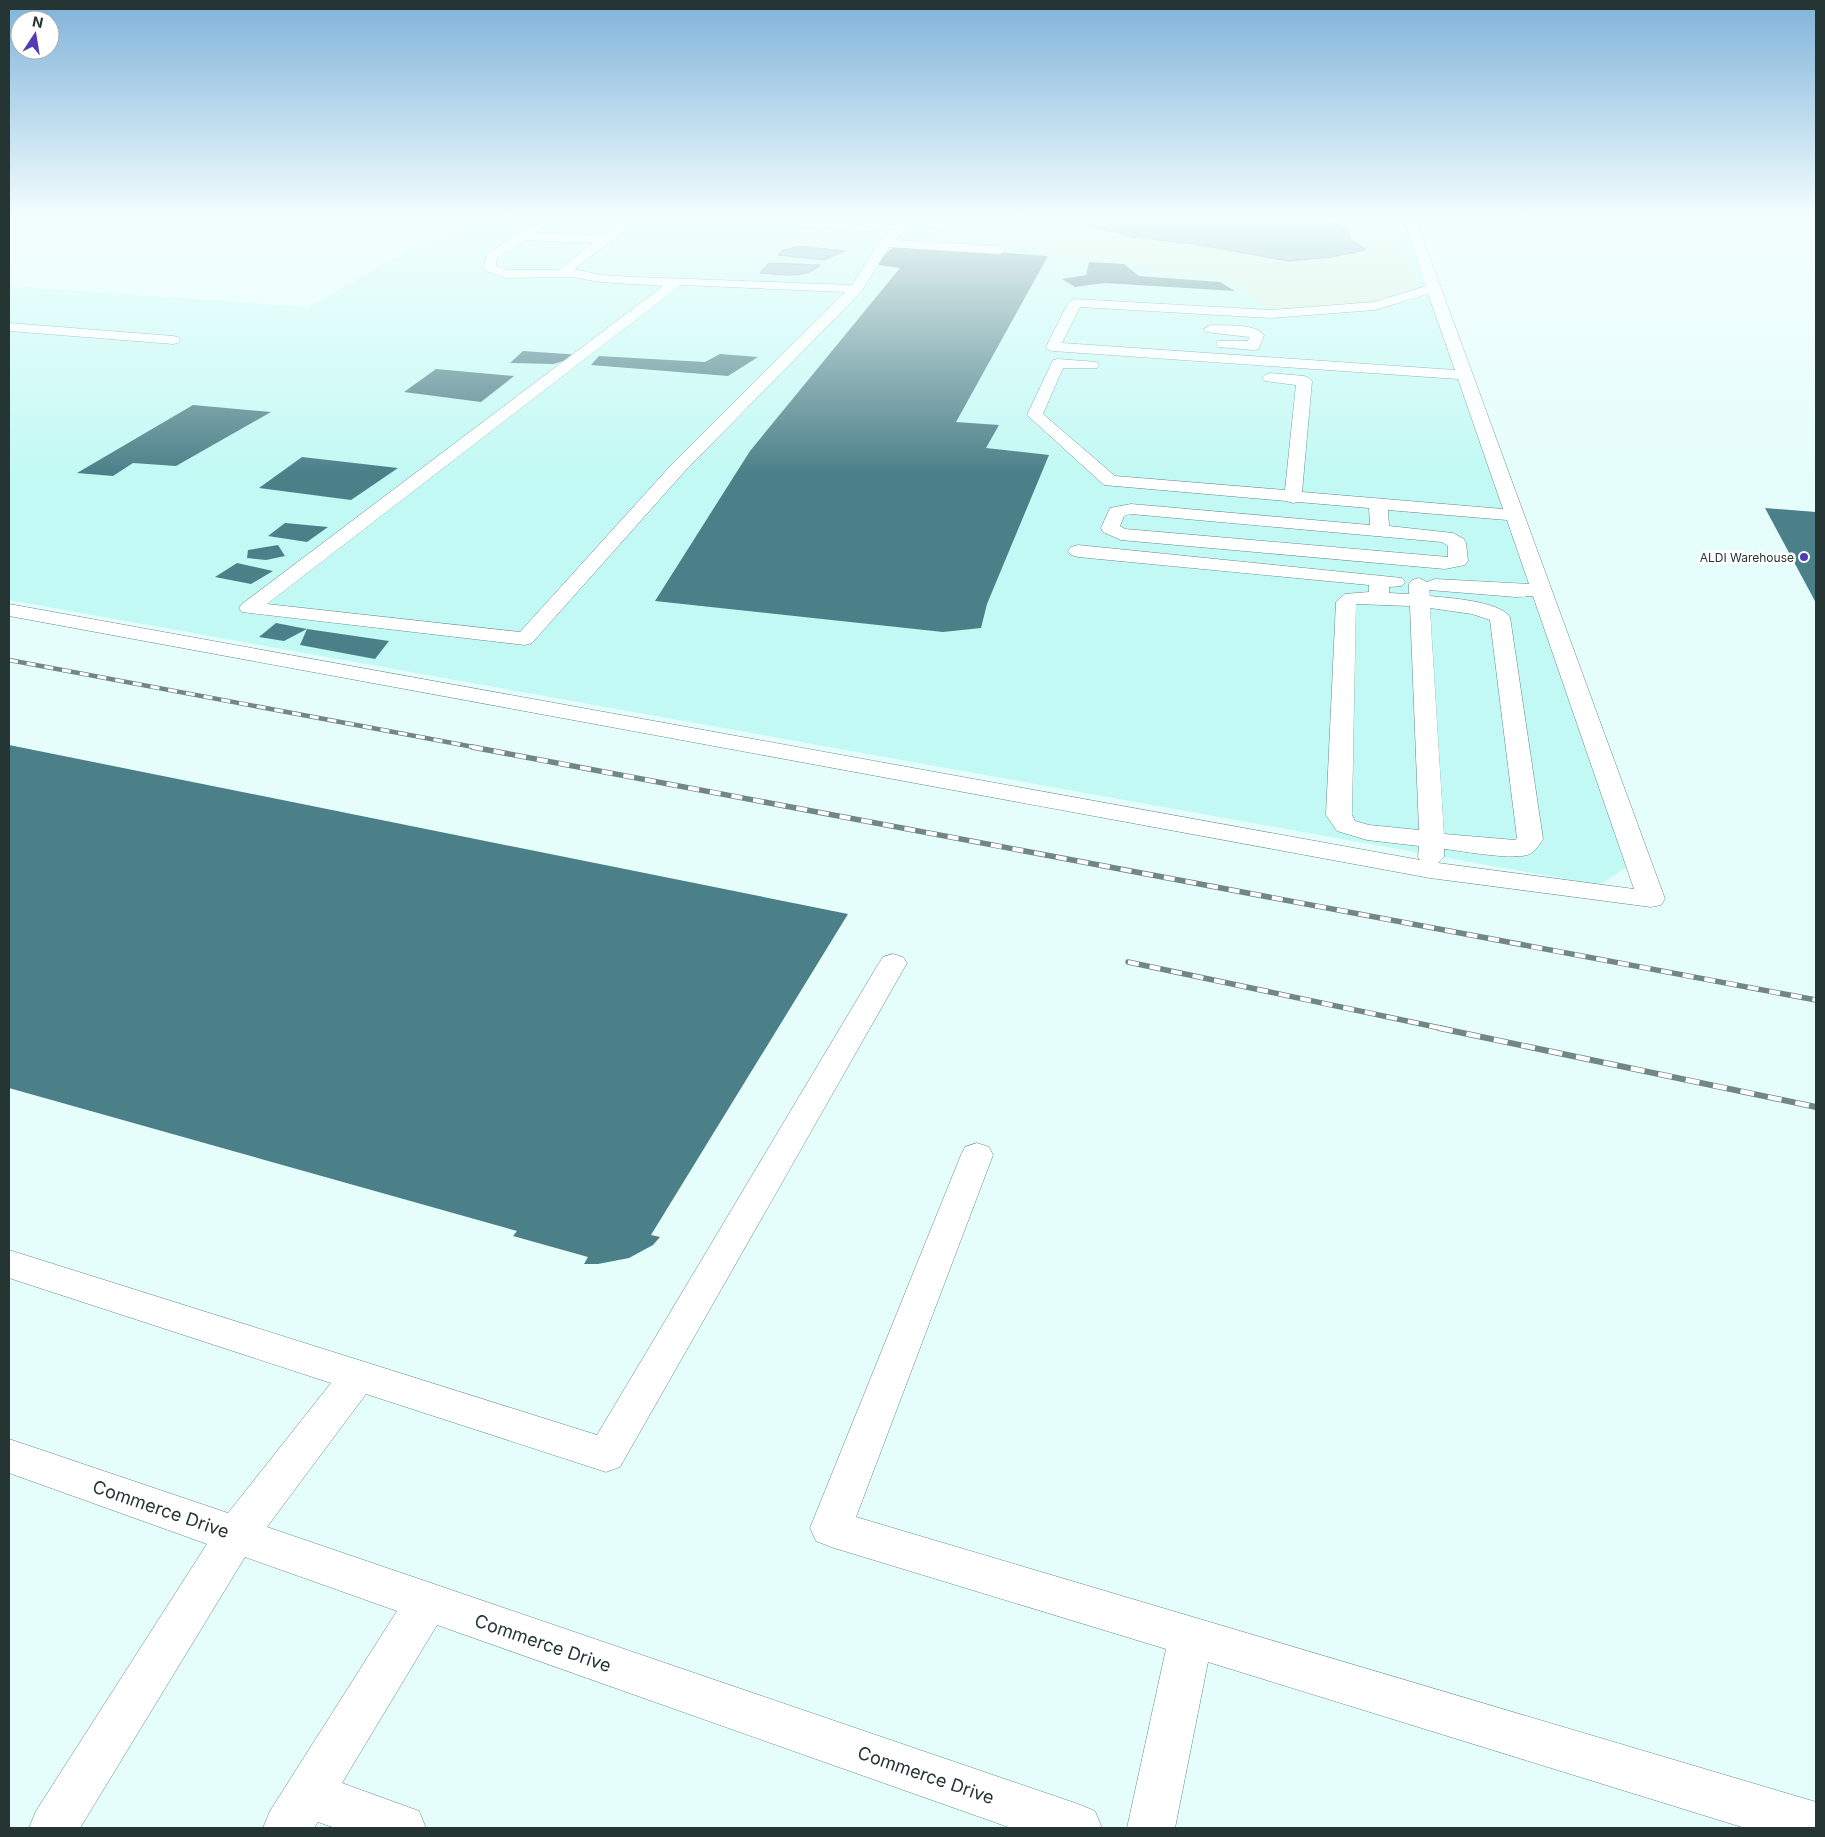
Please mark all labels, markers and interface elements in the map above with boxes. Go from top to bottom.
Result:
north arrow [10,10,60,60]
text: N [31,12,45,31]
place label: ALDI Warehouse [1700,550,1794,565]
marker: ALDI Warehouse [1798,551,1810,563]
street label: Commerce Drive [90,1476,232,1542]
street label: Commerce Drive [472,1610,614,1676]
street label: Commerce Drive [855,1742,997,1808]

